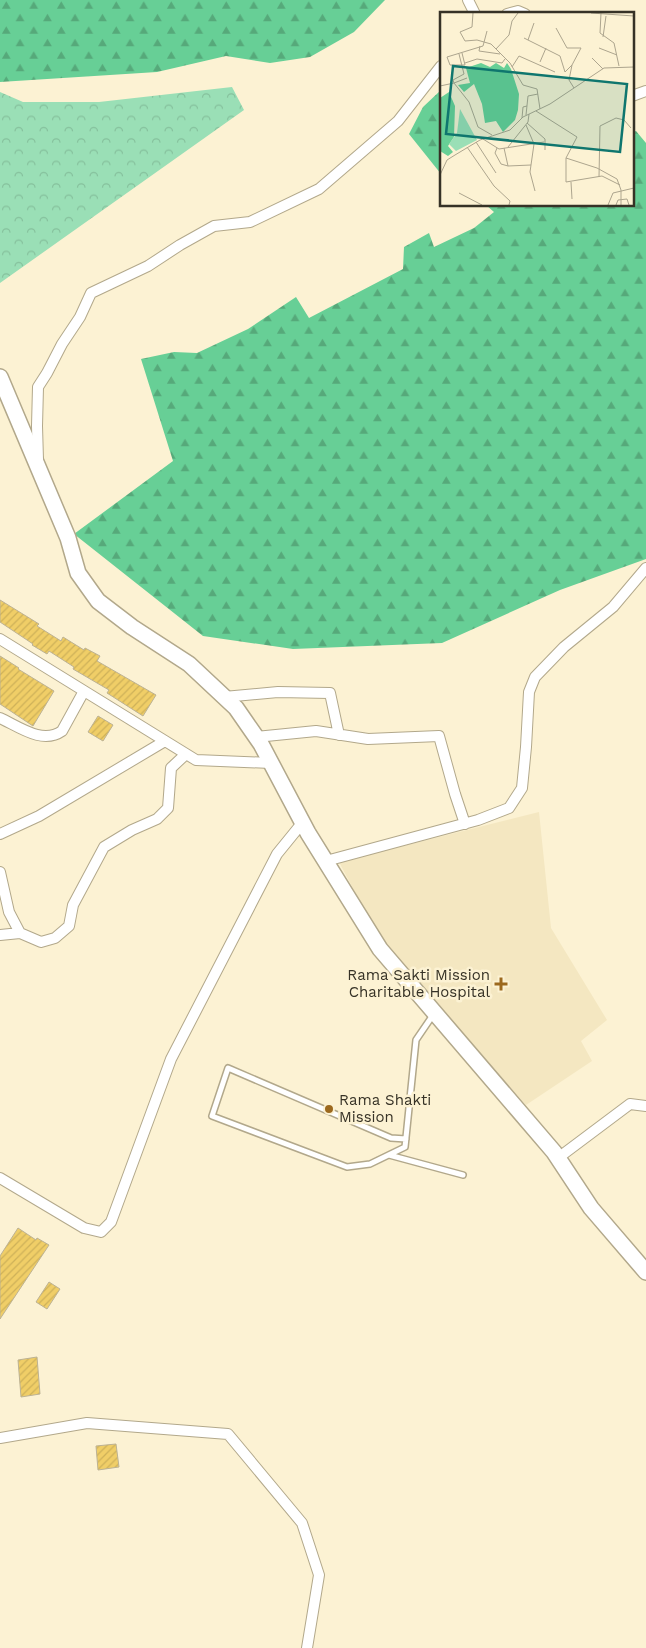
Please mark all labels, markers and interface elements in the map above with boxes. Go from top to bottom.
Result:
inset map [440,12,634,206]
place label: Rama Sakti Mission Charitable Hospital [347,966,490,1001]
marker: Rama Sakti Mission Charitable Hospital [494,977,508,991]
place label: Rama Shakti Mission [339,1091,431,1126]
marker: Rama Shakti Mission [323,1103,335,1115]

